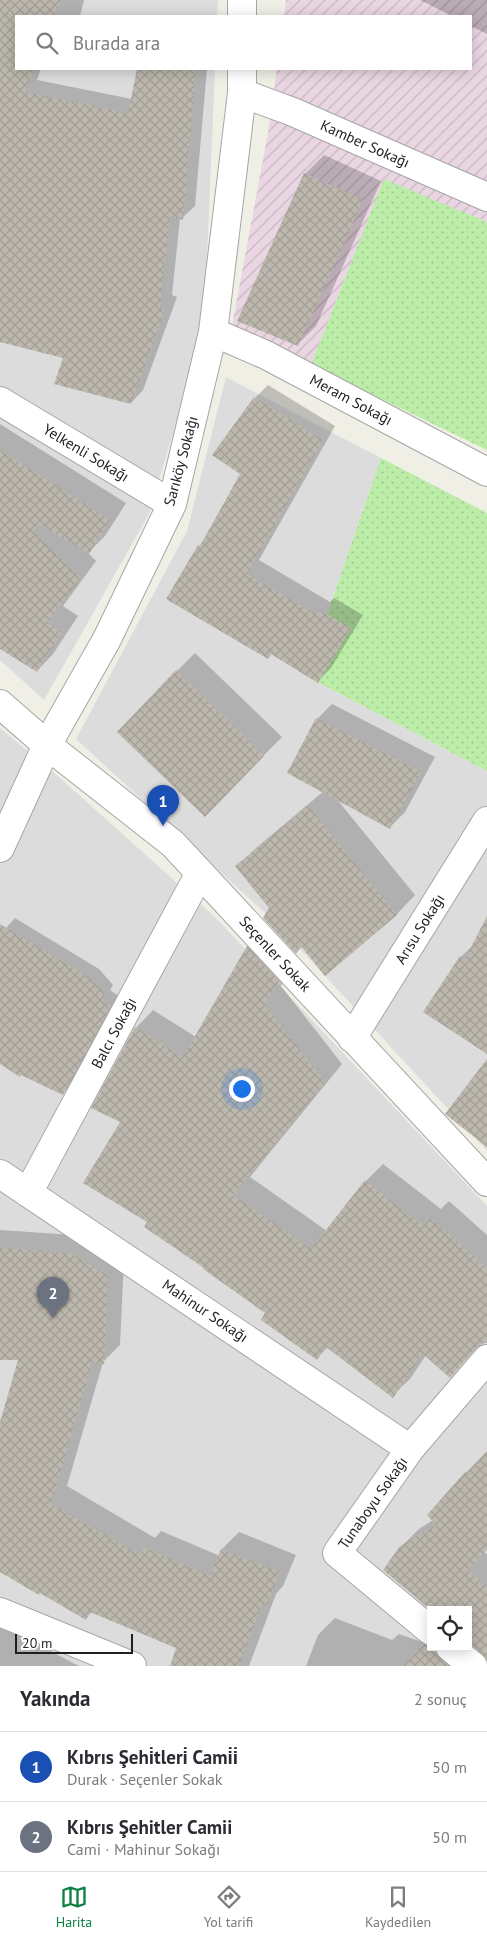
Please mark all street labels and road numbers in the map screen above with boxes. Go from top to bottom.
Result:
street label: Kamber Sokağı [318,115,413,172]
street label: Meram Sokağı [307,370,396,429]
street label: Sarıköy Sokağı [159,414,202,508]
street label: Yelkenli Sokağı [40,419,133,486]
street label: Arısu Sokağı [391,890,449,967]
street label: Seçenler Sokak [235,912,316,996]
street label: Balcı Sokağı [87,994,140,1072]
street label: Mahinur Sokağı [159,1275,252,1346]
street label: Tunaboyu Sokağı [334,1453,411,1552]

